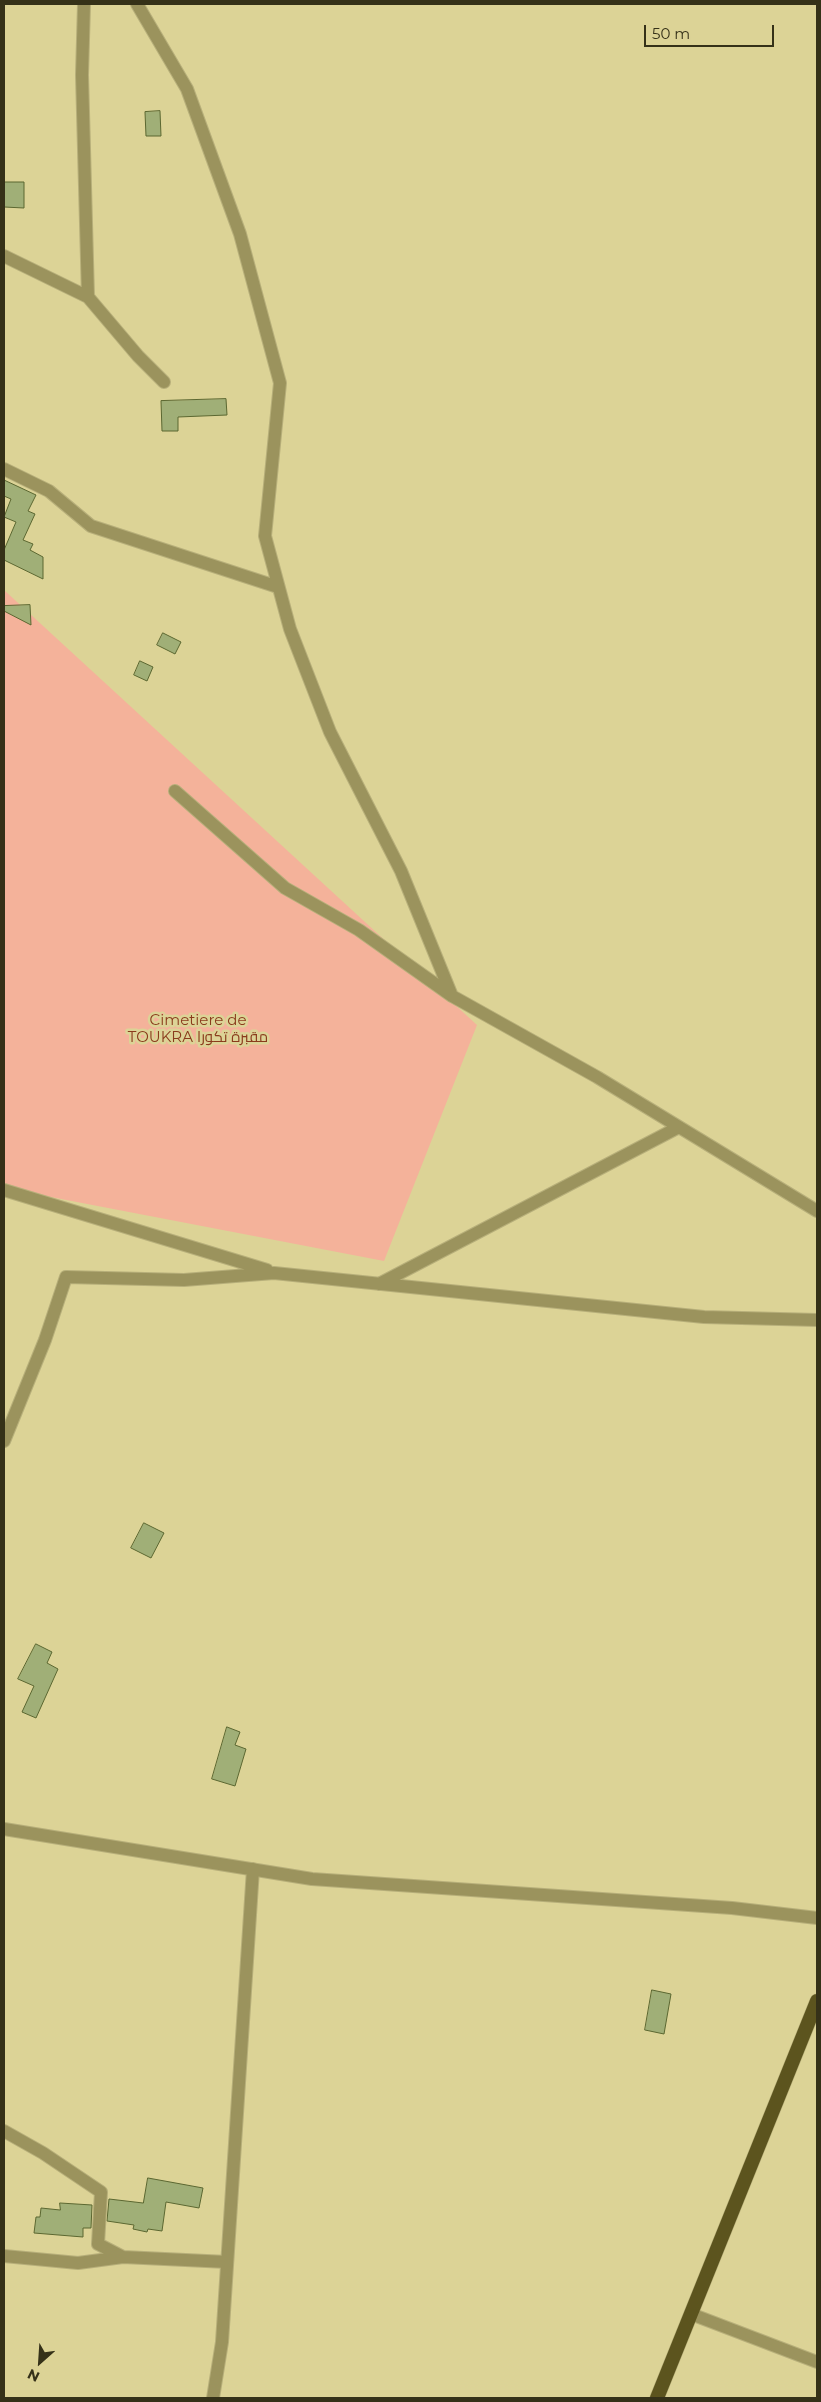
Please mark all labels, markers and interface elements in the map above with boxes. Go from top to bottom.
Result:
scale bar [646,15,776,47]
text: 50 m [652,24,690,43]
park label: Cimetiere de TOUKRA مقبرة تكورا [128,1012,268,1047]
north arrow [15,2337,65,2387]
text: N [24,2365,42,2386]

